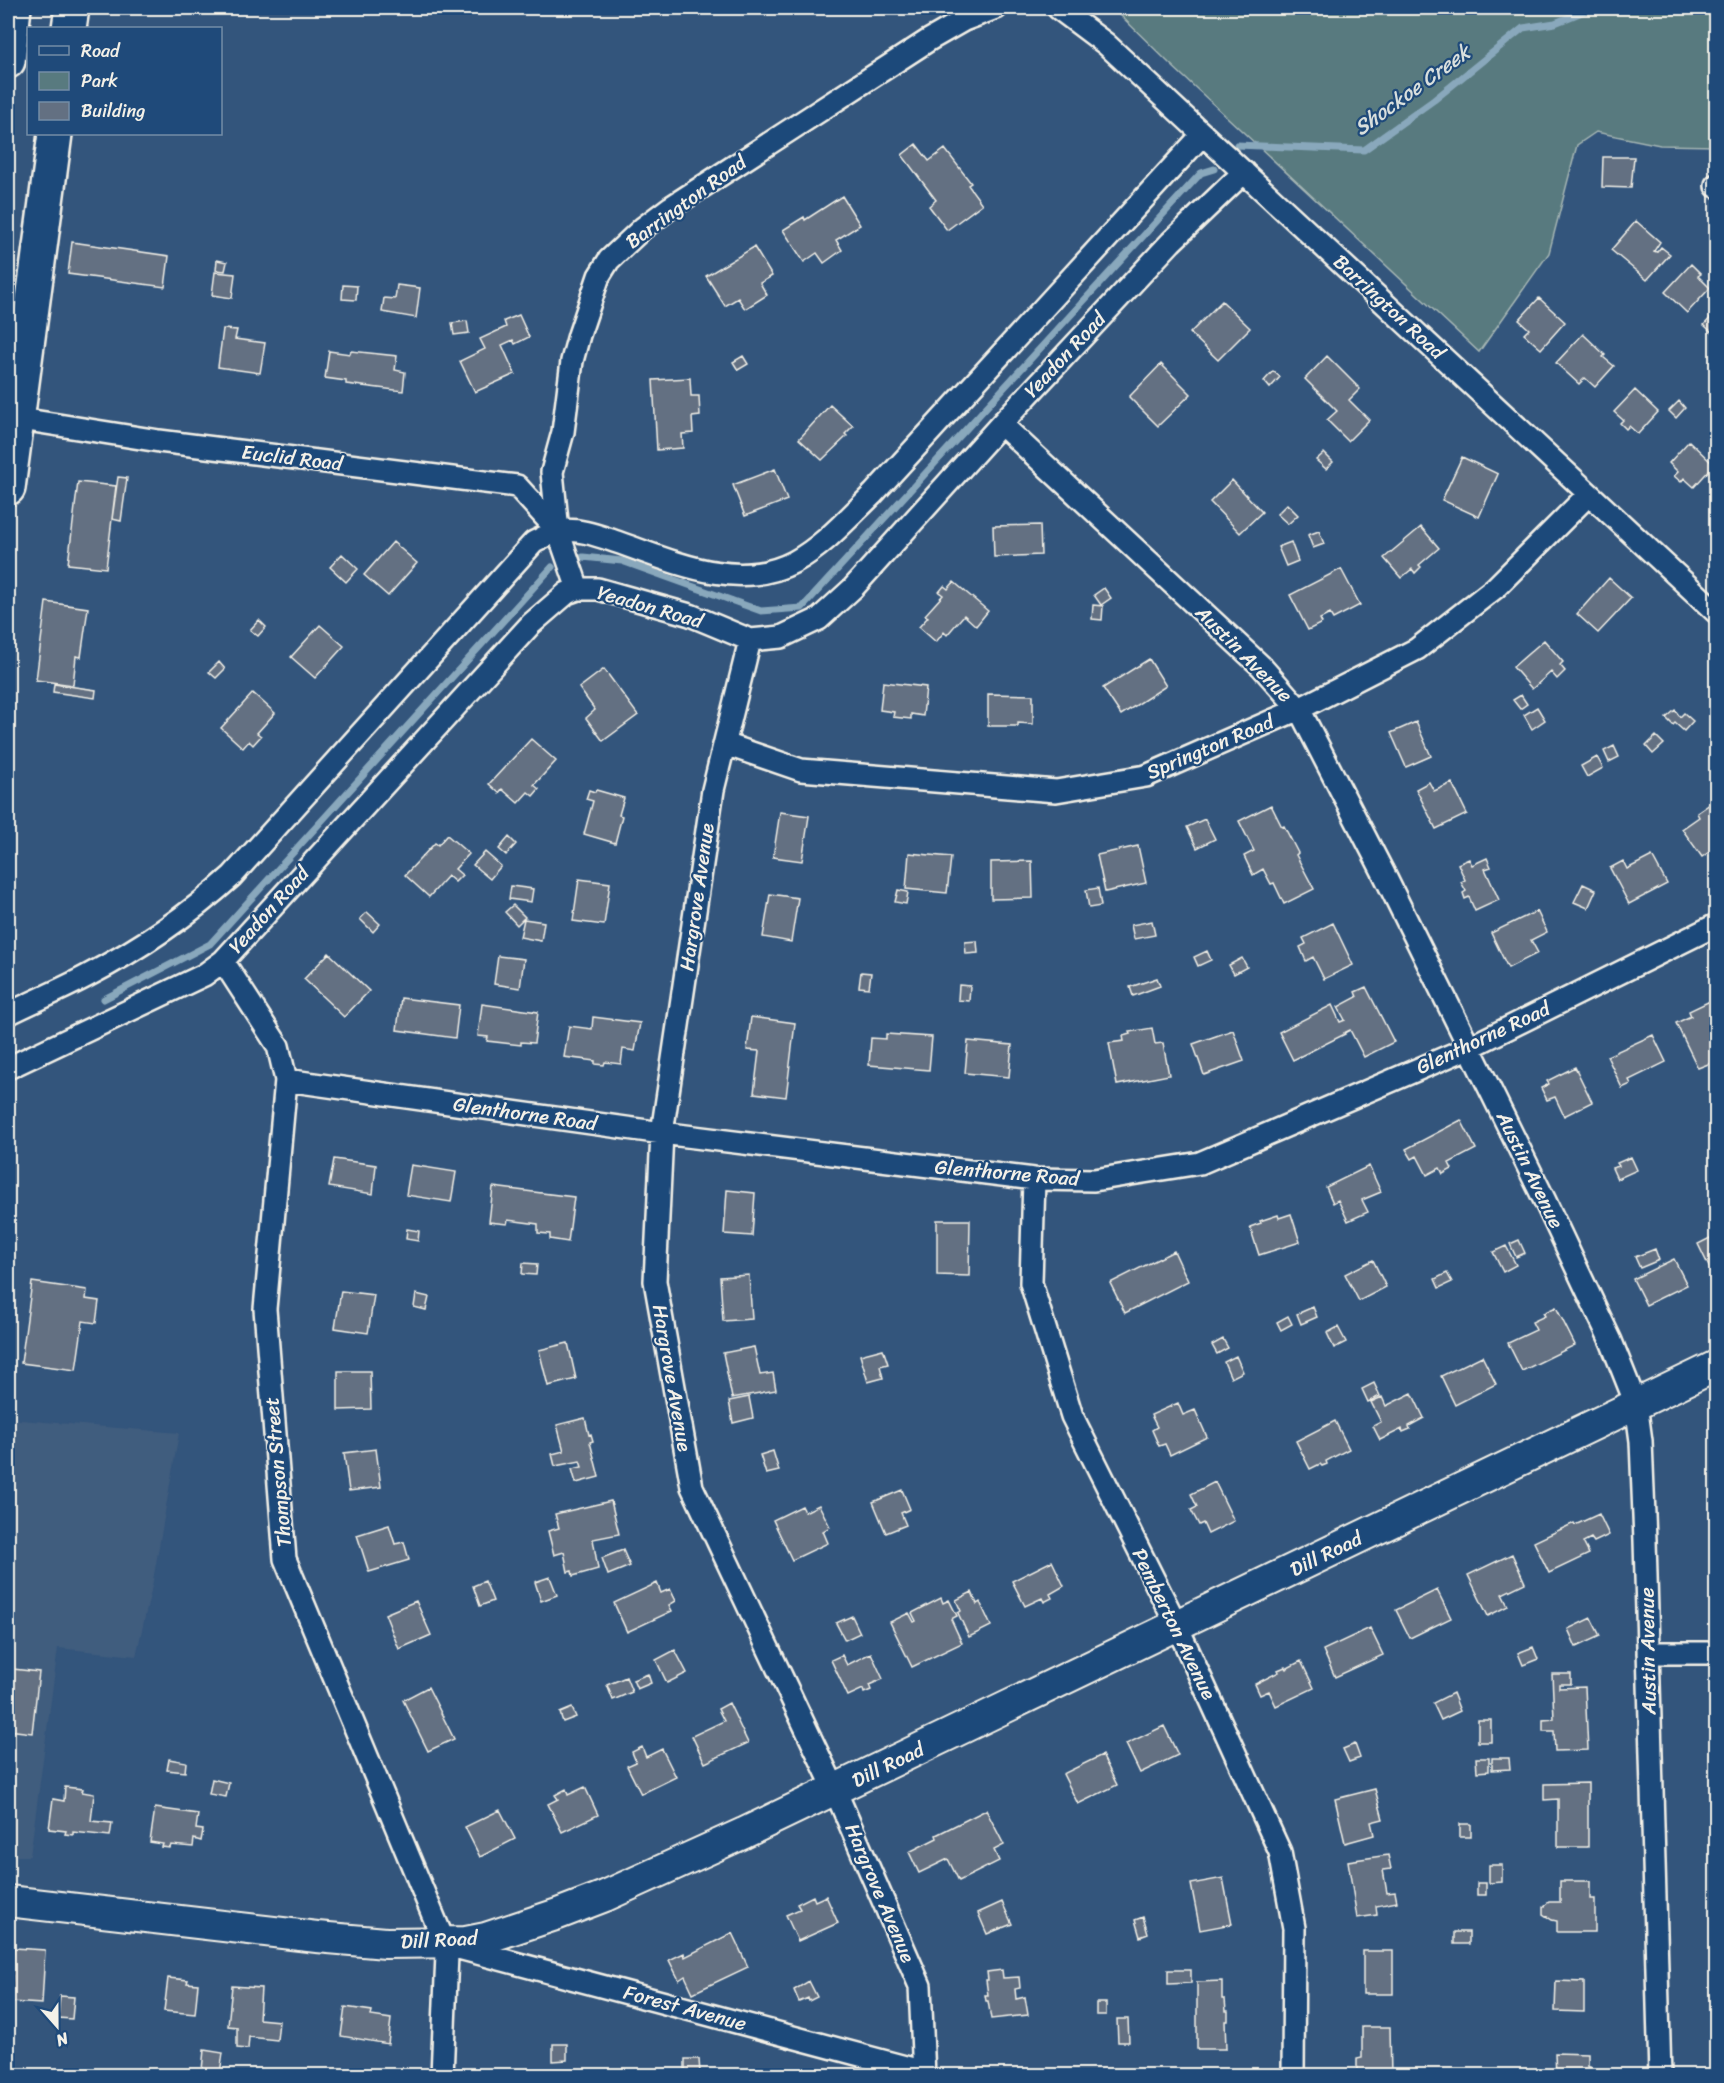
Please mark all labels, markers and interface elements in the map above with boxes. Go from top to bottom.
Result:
legend [27,27,222,135]
water label: Shockoe Creek [1345,33,1481,146]
text: Road [81,35,121,67]
text: Park [81,65,118,97]
text: Building [81,95,145,127]
street label: Barrington Road [618,145,755,258]
street label: Barrington Road [1325,245,1454,370]
street label: Yeadon Road [1015,302,1116,407]
street label: Euclid Road [240,434,346,482]
street label: Yeadon Road [593,575,708,639]
street label: Austin Avenue [1186,596,1301,711]
street label: Springton Road [1141,704,1280,790]
street label: Hargrove Avenue [669,820,725,973]
street label: Yeadon Road [220,857,319,962]
street label: Glenthorne Road [1410,991,1557,1084]
street label: Glenthorne Road [451,1087,601,1142]
street label: Austin Avenue [1486,1104,1574,1235]
street label: Glenthorne Road [933,1149,1082,1197]
street label: Hargrove Avenue [642,1302,702,1455]
street label: Thompson Street [254,1395,302,1548]
street label: Dill Road [1284,1521,1370,1587]
street label: Pemberton Avenue [1122,1542,1226,1706]
street label: Austin Avenue [1629,1587,1667,1716]
street label: Dill Road [846,1732,932,1798]
street label: Hargrove Avenue [835,1818,925,1969]
street label: Dill Road [400,1920,480,1959]
street label: Forest Avenue [620,1975,750,2041]
north arrow [27,1996,87,2056]
text: N [51,2024,74,2055]

